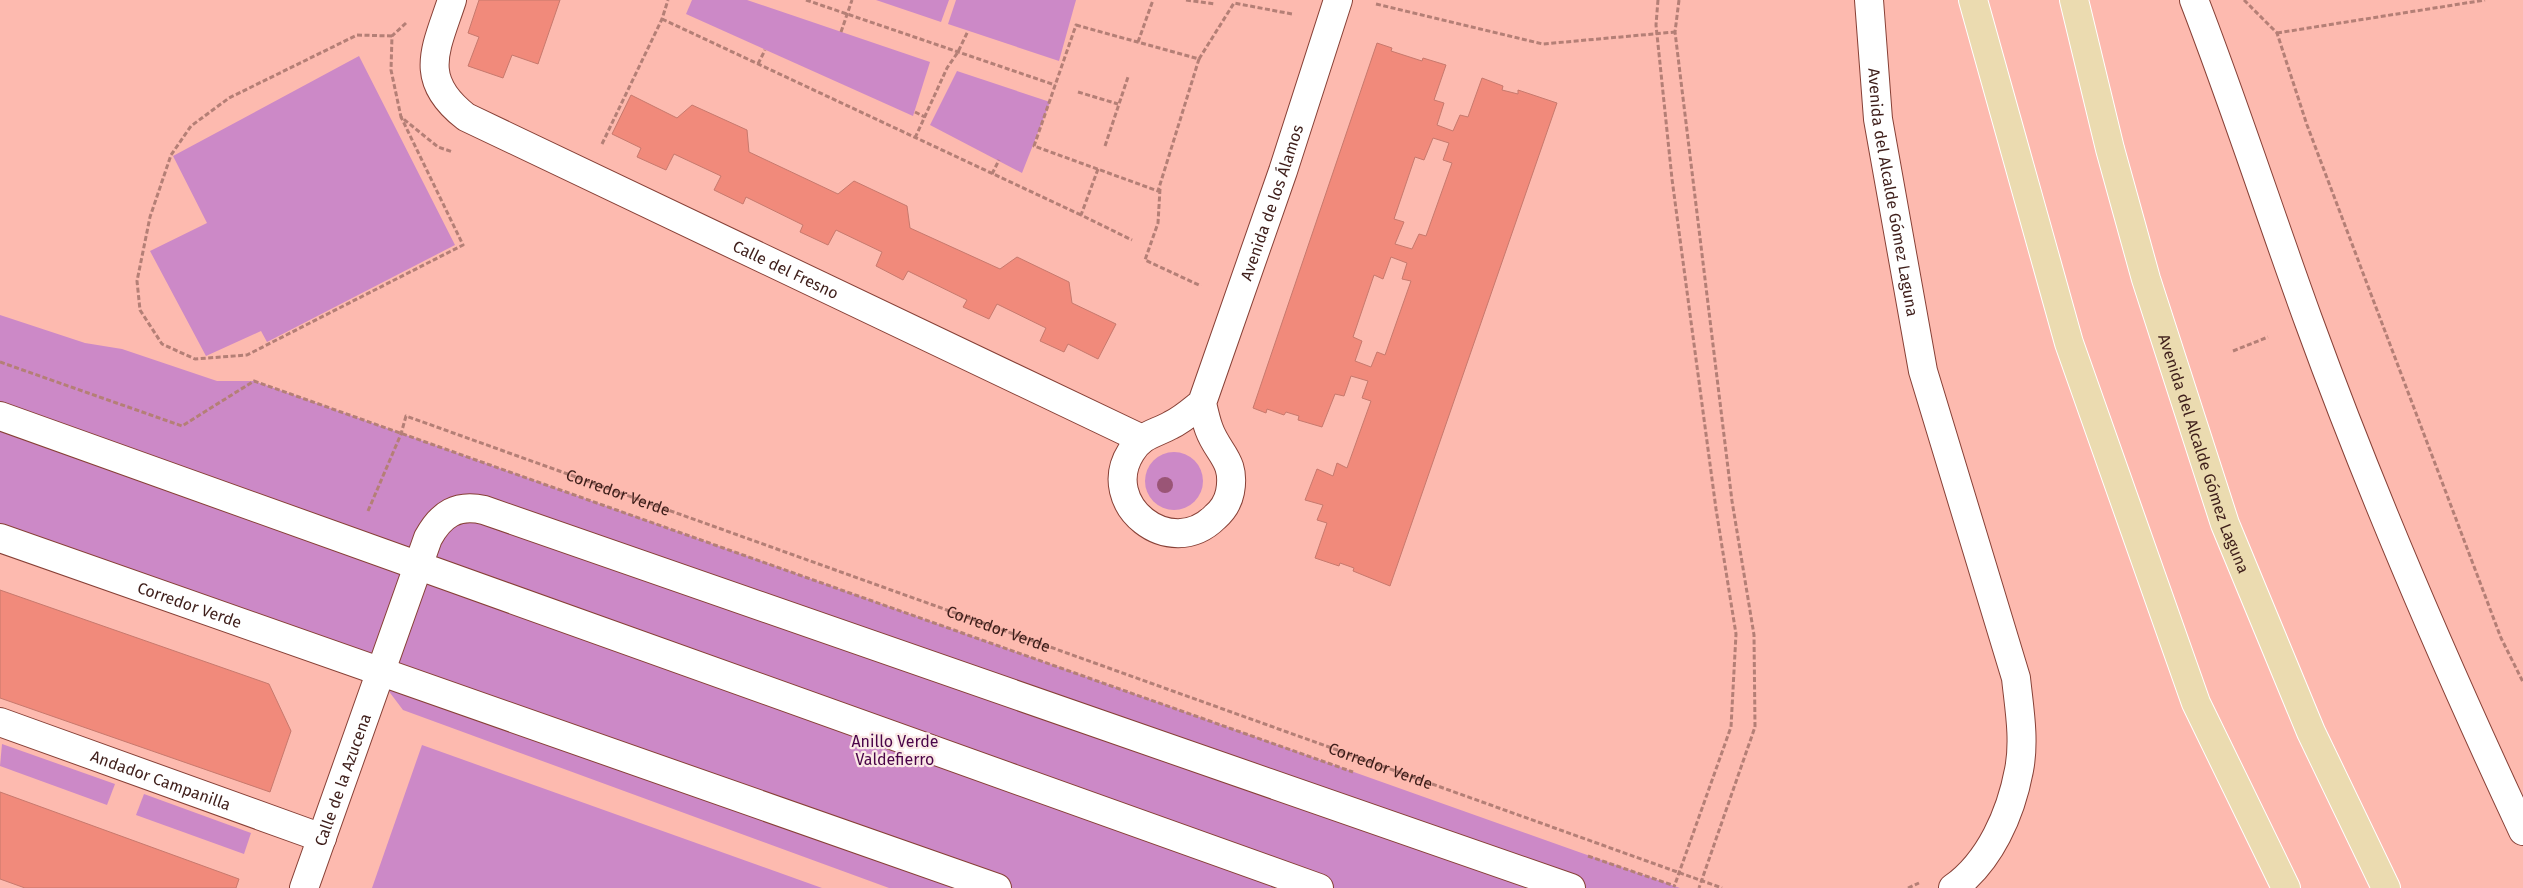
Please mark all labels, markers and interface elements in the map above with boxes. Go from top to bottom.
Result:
street label: Avenida del Alcalde Gómez Laguna [1864,67,1922,318]
street label: Avenida de los Álamos [1236,122,1307,283]
street label: Calle del Fresno [730,237,842,303]
street label: Avenida del Alcalde Gómez Laguna [2154,332,2253,576]
street label: Corredor Verde [564,465,673,520]
street label: Corredor Verde [135,578,244,632]
street label: Corredor Verde [944,602,1053,656]
street label: Calle de la Azucena [311,711,375,849]
park label: Anillo Verde Valdefierro [851,732,939,769]
street label: Corredor Verde [1326,739,1435,793]
street label: Andador Campanilla [88,746,233,814]

